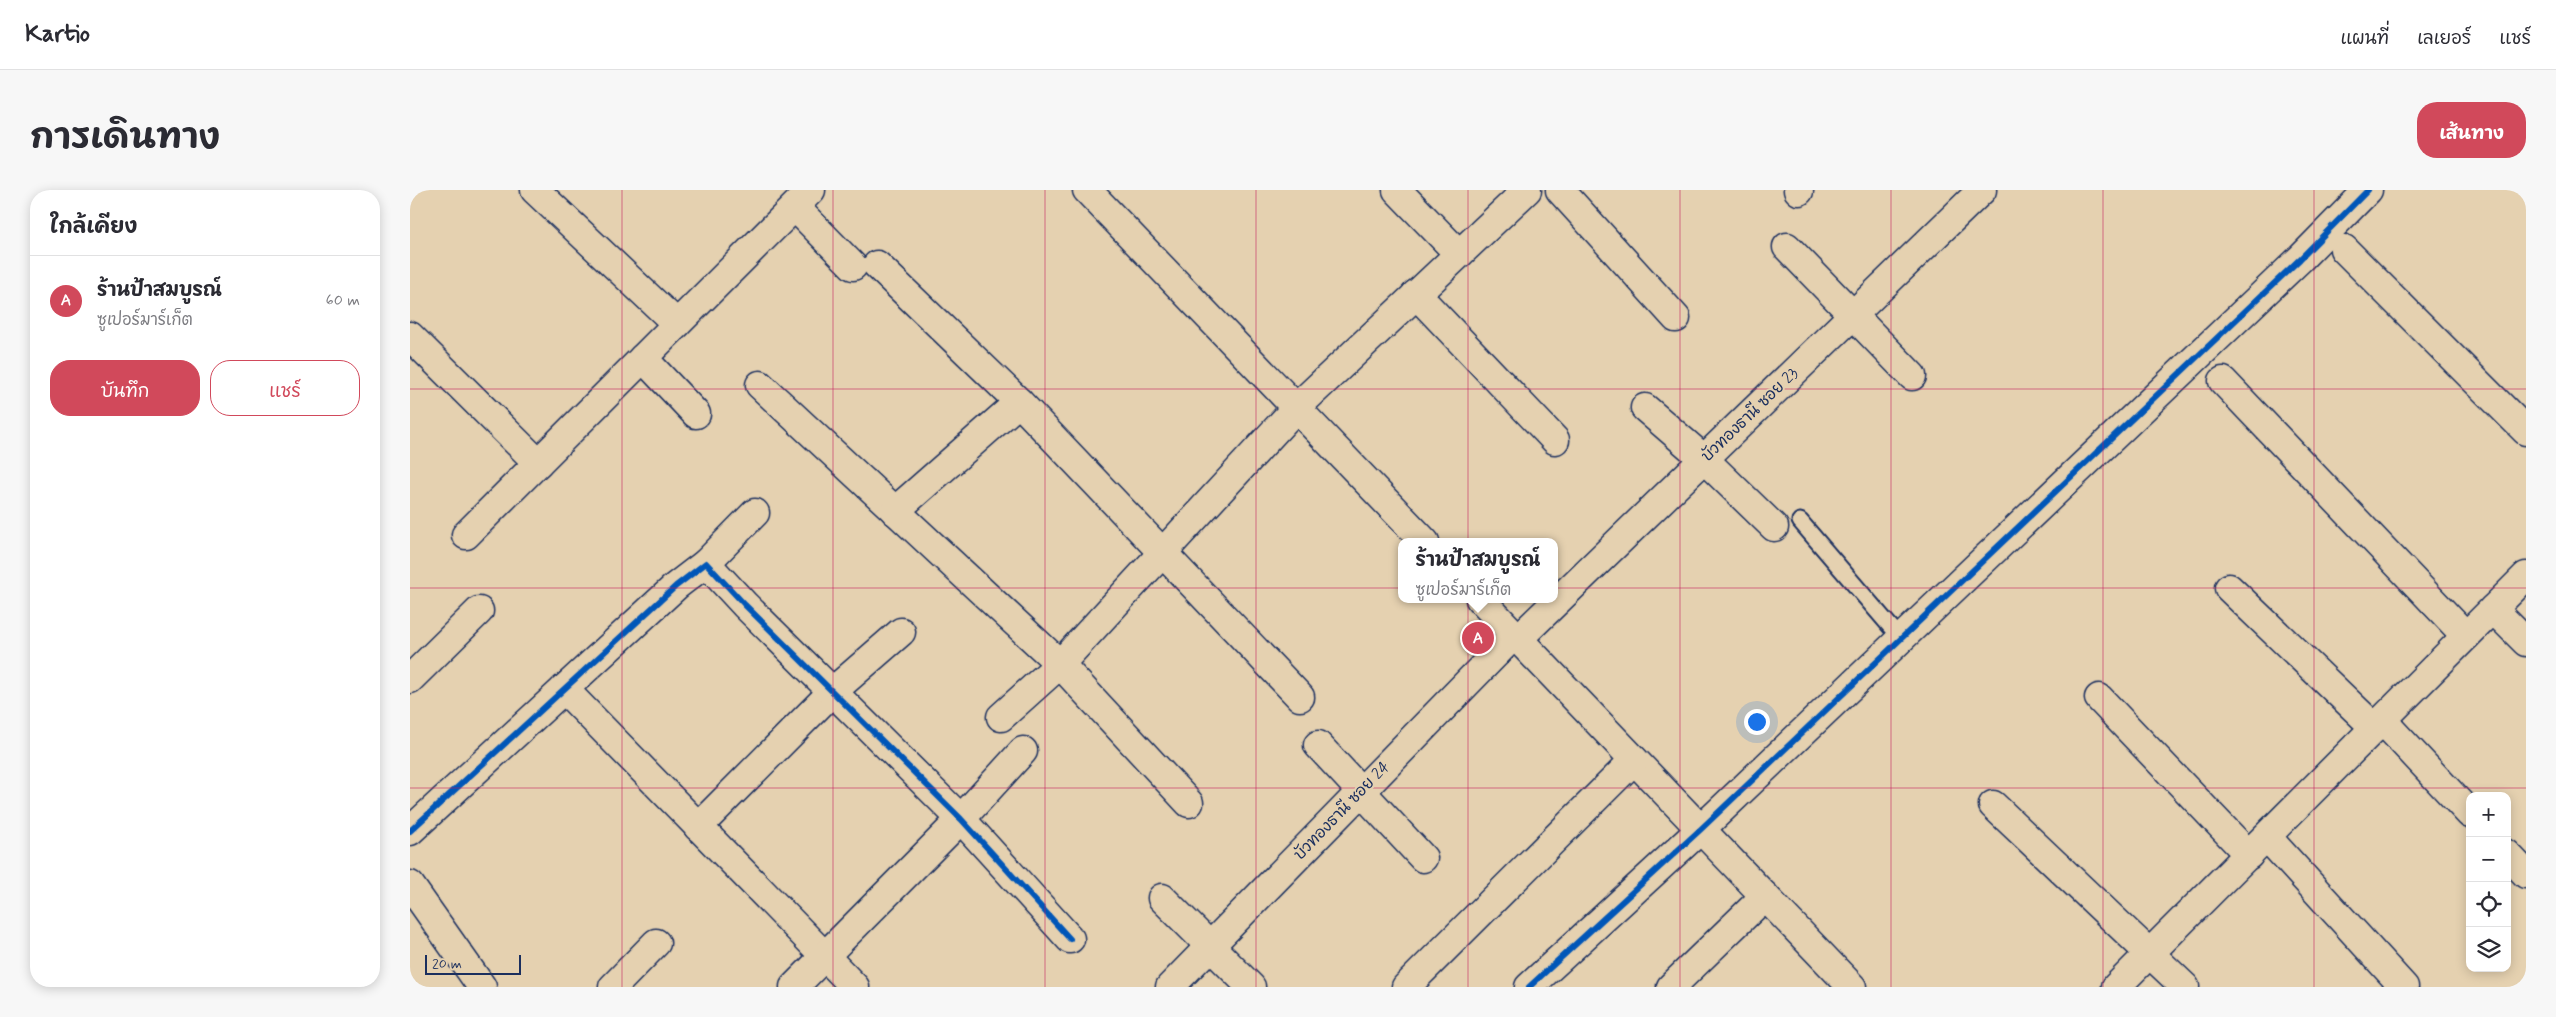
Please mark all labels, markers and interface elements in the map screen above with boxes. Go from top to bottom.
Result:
text: Kartio [25,19,90,50]
text: แผนที่ [2341,27,2389,51]
text: เลเยอร์ [2417,27,2471,51]
text: แชร์ [2499,27,2531,51]
button: เส้นทาง [2417,102,2526,158]
text: การเดินทาง [30,115,220,161]
text: ใกล้เคียง [50,213,137,241]
text: ร้านป้าสมบูรณ์ [97,278,222,303]
text: A [61,290,71,311]
text: 60 m [326,290,360,311]
text: ซูเปอร์มาร์เก็ต [97,310,193,331]
button: บันทึก [50,360,200,416]
button: แชร์ [210,360,360,416]
street label: บัวทองธานี ซอย 23 [1696,362,1803,467]
popup [1398,538,1558,603]
text: ร้านป้าสมบูรณ์ [1416,548,1540,573]
text: ซูเปอร์มาร์เก็ต [1416,580,1511,601]
pin: A [1462,619,1494,657]
your location [1744,709,1770,735]
street label: บัวทองธานี ซอย 24 [1289,756,1395,865]
map controls [2466,792,2511,972]
button: + [2466,792,2511,837]
button: − [2466,837,2511,882]
button: locate [2466,882,2511,927]
button: layers [2466,927,2511,972]
scale bar [425,952,521,975]
text: 20 m [432,955,462,973]

